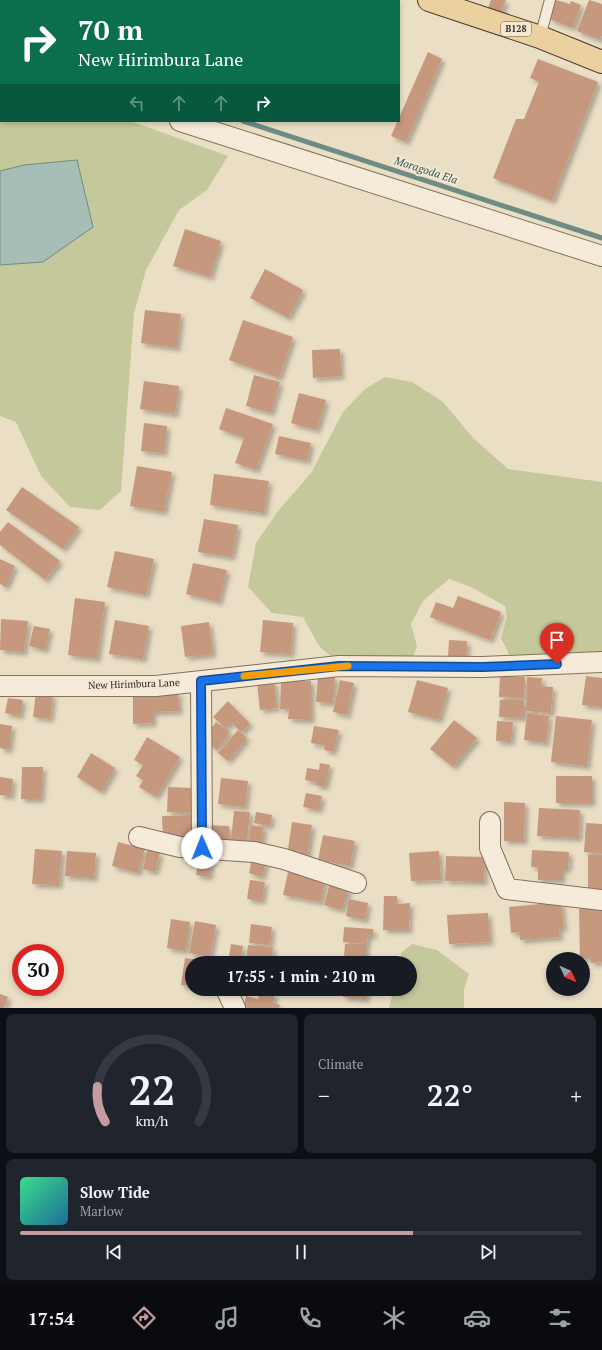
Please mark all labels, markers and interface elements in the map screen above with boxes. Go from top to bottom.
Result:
text: 70 m [78,11,143,48]
icon: right [12,16,64,68]
road number: B128 [501,22,531,36]
text: New Hirimbura Lane [78,47,243,71]
icon: left [126,92,148,114]
icon: ahead [168,92,190,114]
icon: ahead [210,92,232,114]
icon: right [252,92,274,114]
water label: Moragoda Ela [392,153,460,187]
pin [540,623,574,664]
icon: arrive [546,629,568,651]
street label: New Hirimbura Lane [88,676,180,692]
position arrow [181,827,223,869]
speed limit sign: 30 [12,944,64,996]
north arrow [546,952,590,996]
map controls [546,952,590,996]
text: 17:55 · 1 min · 210 m [227,966,375,986]
text: Climate [318,1055,363,1073]
text: 22 [128,1061,176,1116]
text: 22° [427,1075,473,1115]
text: − [318,1081,330,1110]
text: + [570,1081,582,1110]
text: km/h [136,1110,169,1129]
text: Slow Tide [80,1182,150,1202]
text: Marlow [80,1202,123,1220]
icon: previous [103,1241,125,1263]
icon: pause [290,1241,312,1263]
icon: next [477,1241,499,1263]
icon: directions [130,1304,158,1332]
icon: music [213,1304,241,1332]
icon: phone [296,1304,324,1332]
icon: climate [380,1304,408,1332]
icon: car [463,1304,491,1332]
icon: filters [546,1304,574,1332]
text: 17:54 [28,1306,75,1330]

